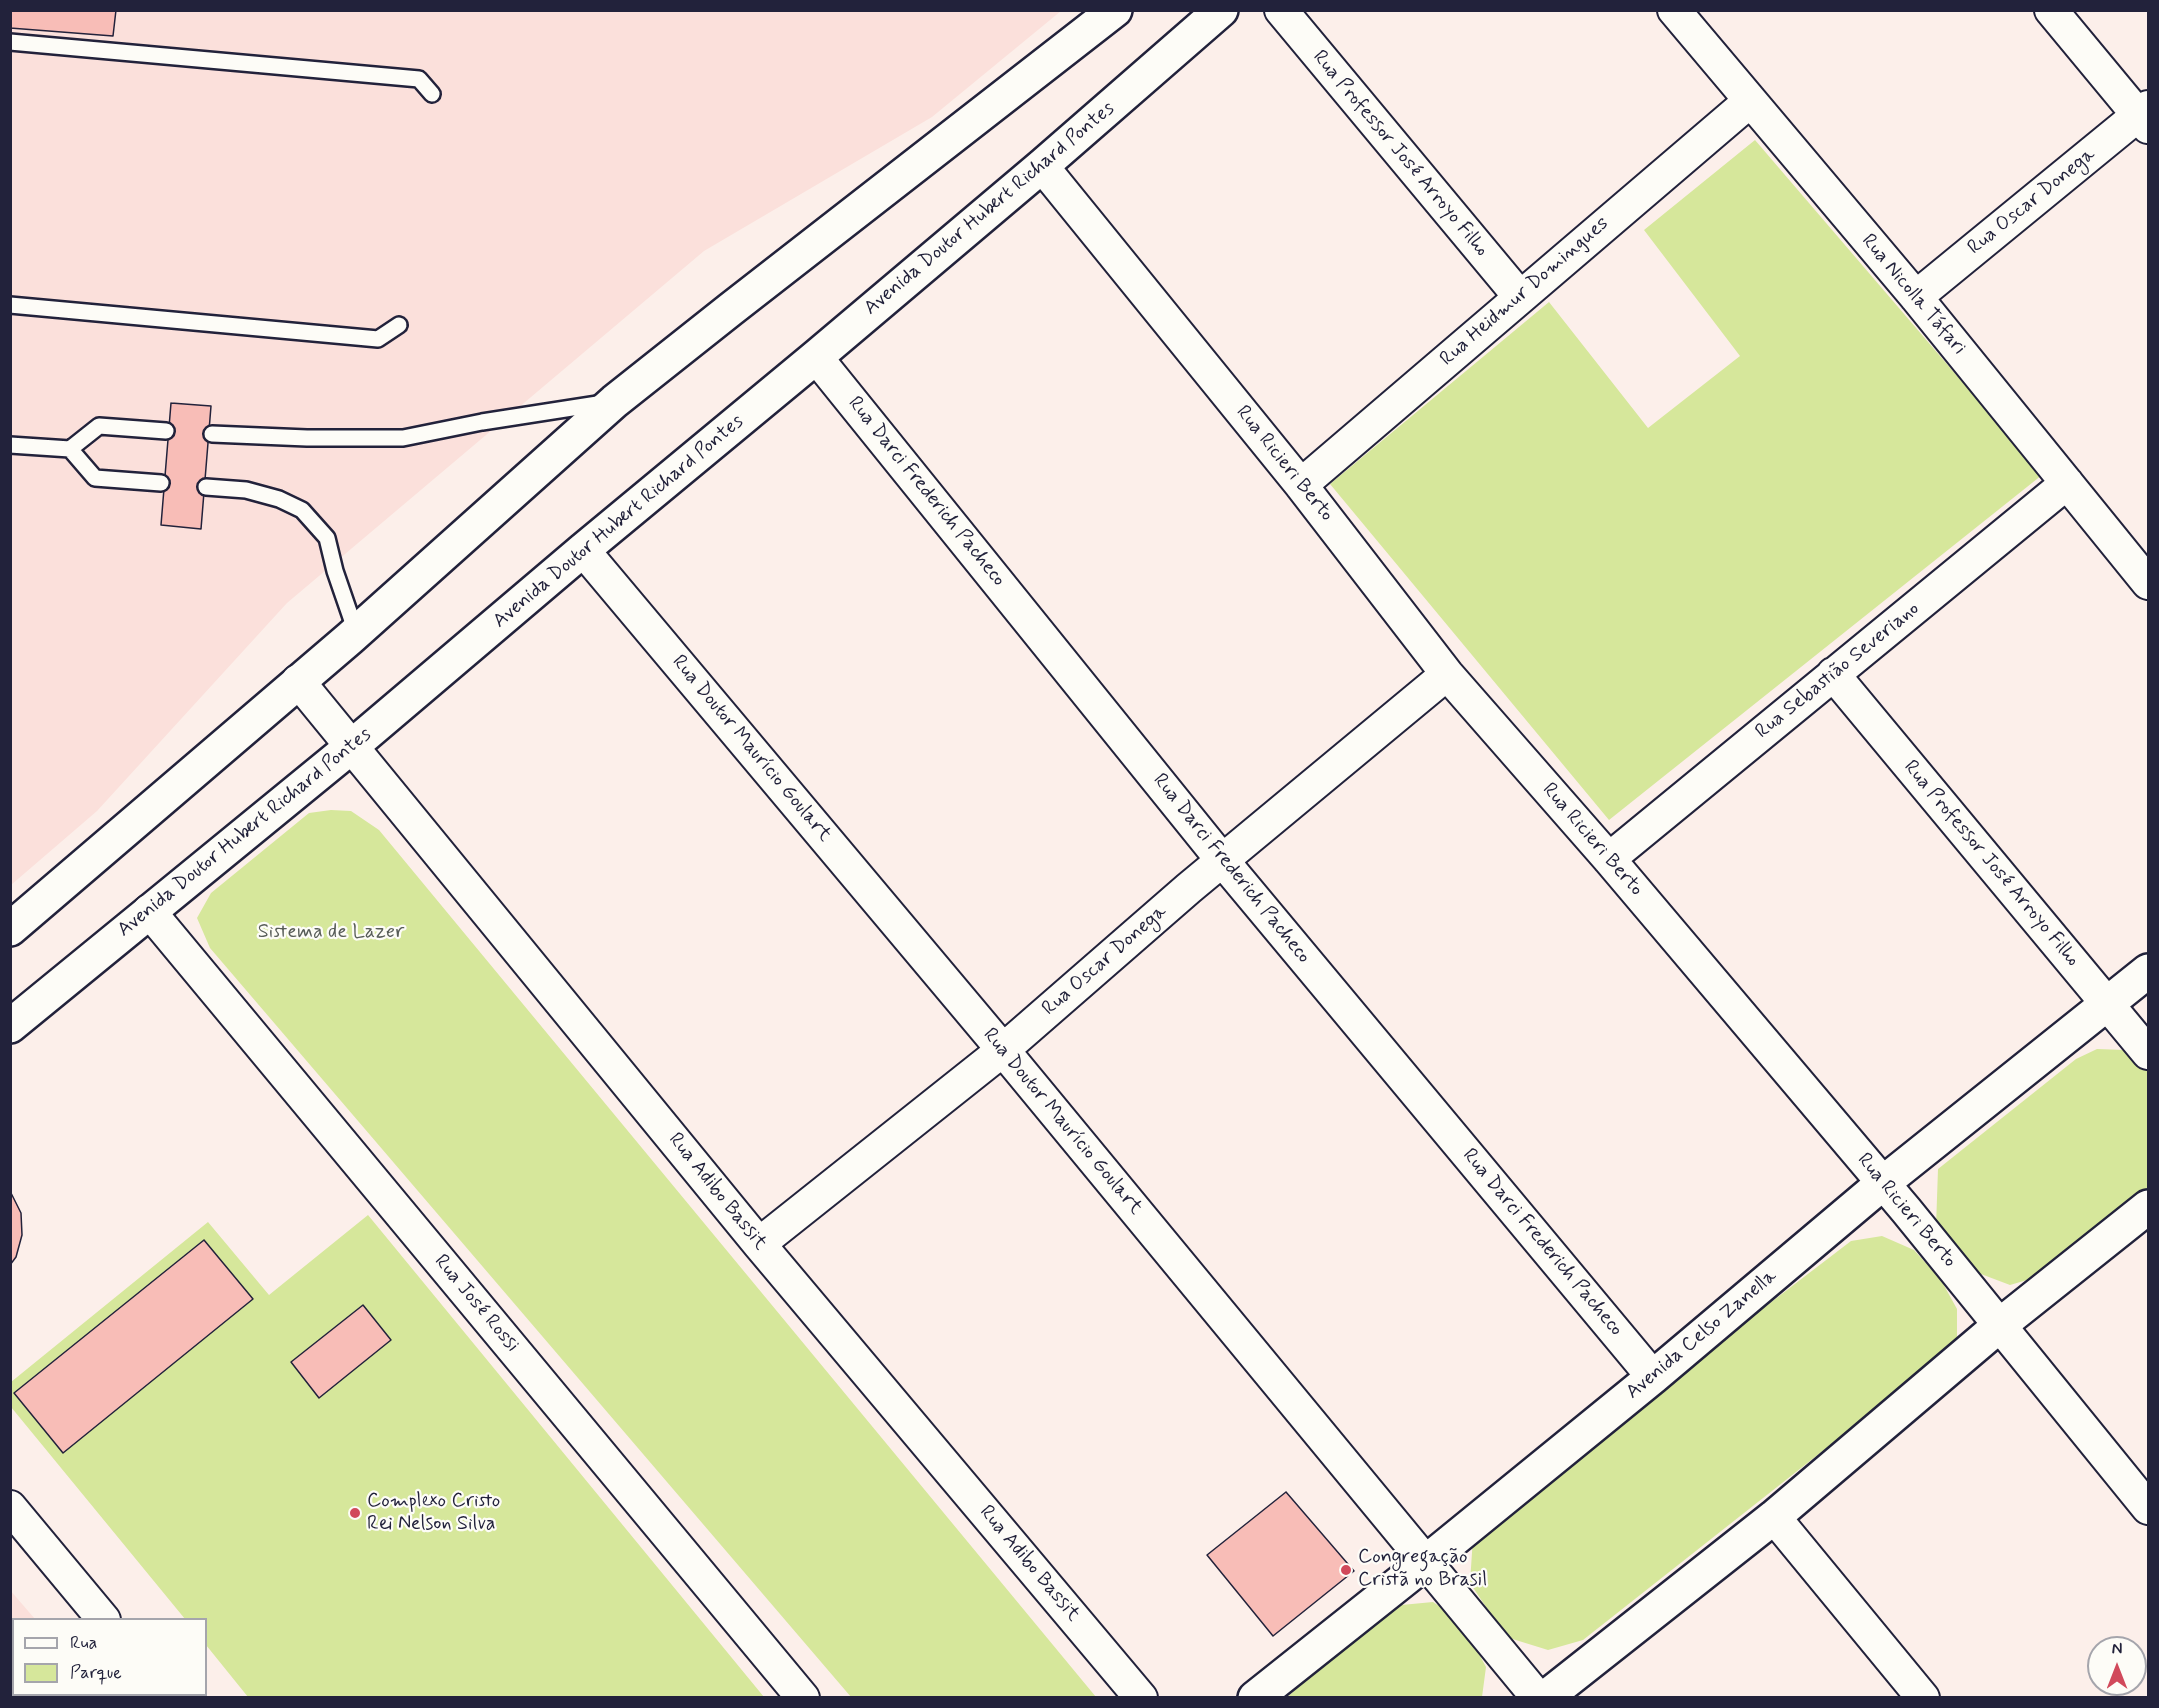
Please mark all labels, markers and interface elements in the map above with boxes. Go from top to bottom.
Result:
street label: Rua Professor José Arroyo Filho [1307,46,1493,262]
street label: Avenida Doutor Hubert Richard Pontes [860,97,1120,321]
street label: Rua Oscar Donega [1964,143,2100,261]
street label: Rua Heidmur Domingues [1436,212,1614,372]
street label: Rua Nicolla Táfari [1855,230,1971,360]
street label: Rua Darci Frederich Pacheco [842,392,1010,592]
street label: Rua Ricieri Berto [1230,401,1338,527]
street label: Avenida Doutor Hubert Richard Pontes [489,410,749,634]
street label: Rua Sebastião Severiano [1751,598,1925,744]
street label: Rua Doutor Maurício Goulart [666,651,836,847]
street label: Avenida Doutor Hubert Richard Pontes [113,723,377,943]
street label: Rua Professor José Arroyo Filho [1898,756,2084,972]
street label: Rua Darci Frederich Pacheco [1147,769,1315,969]
street label: Rua Ricieri Berto [1536,779,1648,901]
street label: Rua Oscar Donega [1038,901,1172,1021]
park label: Sistema de Lazer [258,921,404,945]
street label: Rua Doutor Maurício Goulart [977,1024,1147,1220]
street label: Rua Adibo Bassit [662,1129,772,1255]
street label: Rua Darci Frederich Pacheco [1457,1144,1627,1342]
street label: Rua Ricieri Berto [1851,1149,1961,1273]
street label: Rua José Rossi [428,1250,524,1358]
street label: Avenida Celso Zanella [1622,1265,1782,1405]
place label: Complexo Cristo Rei Nelson Silva [367,1490,500,1537]
street label: Rua Adibo Bassit [974,1501,1084,1627]
marker: Complexo Cristo Rei Nelson Silva [348,1506,362,1520]
place label: Congregação Cristã no Brasil [1358,1546,1487,1593]
marker: Congregação Cristã no Brasil [1339,1563,1353,1577]
legend [12,1618,207,1696]
text: Rua [70,1631,97,1655]
north arrow [2087,1636,2147,1696]
text: N [2112,1639,2122,1660]
text: Parque [70,1661,122,1685]

